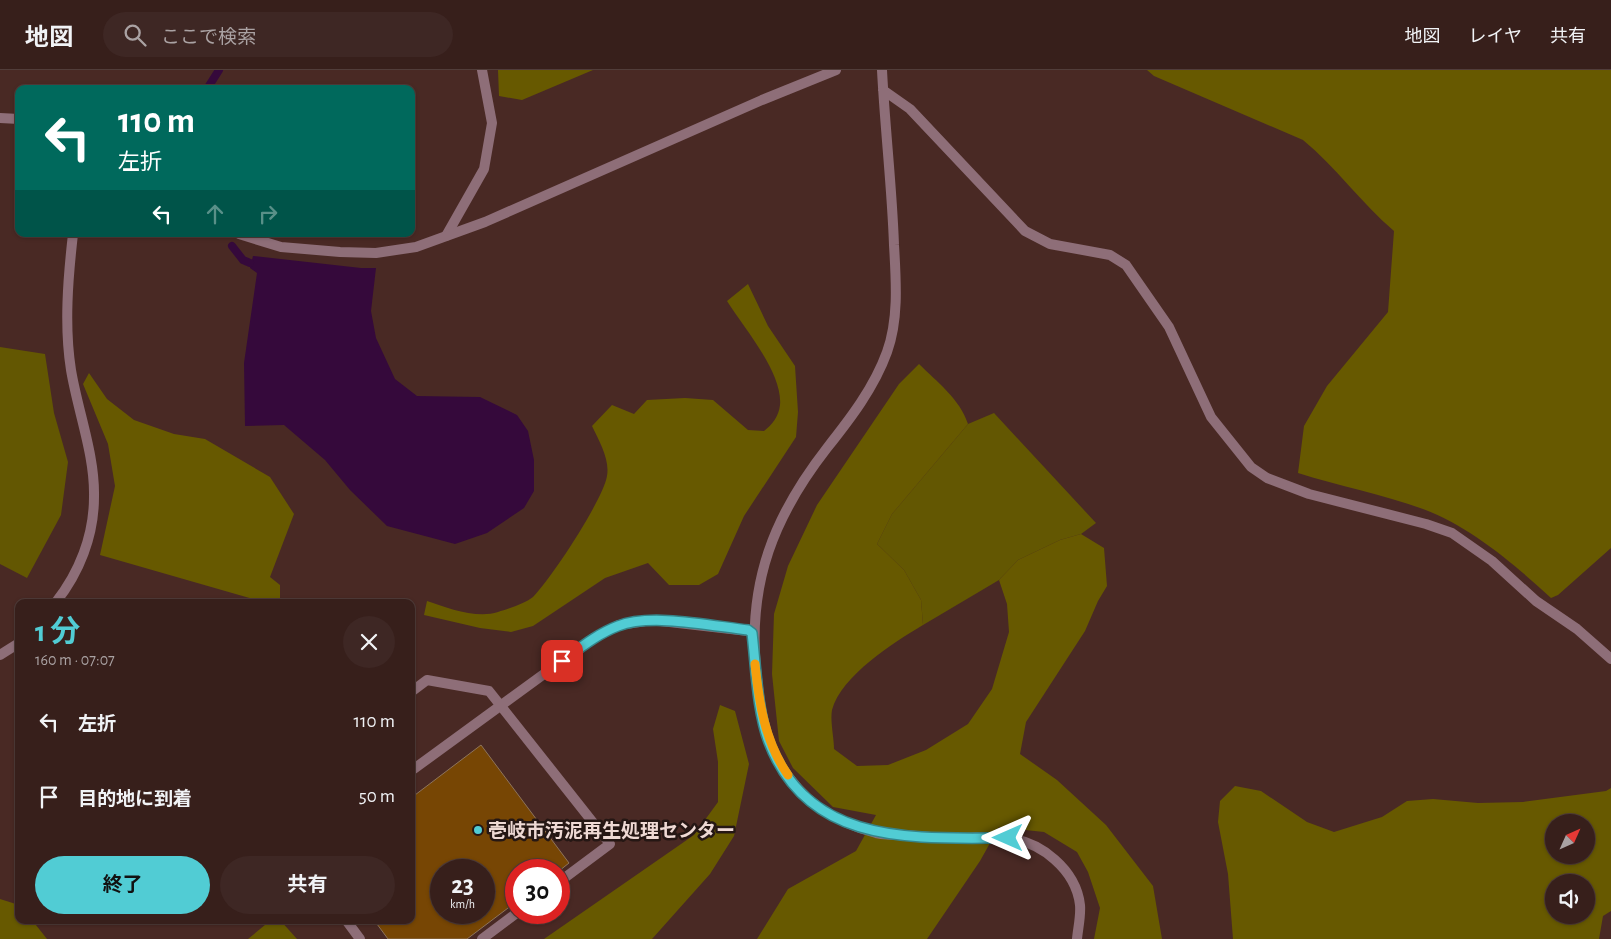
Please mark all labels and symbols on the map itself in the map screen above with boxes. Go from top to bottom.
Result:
pin [541,640,583,682]
position arrow [981,811,1033,863]
north arrow [1545,814,1595,864]
place label: 壱岐市汚泥再生処理センター [488,820,735,841]
marker: 壱岐市汚泥再生処理センター [472,824,484,836]
speed limit sign: 30 [505,859,570,924]

